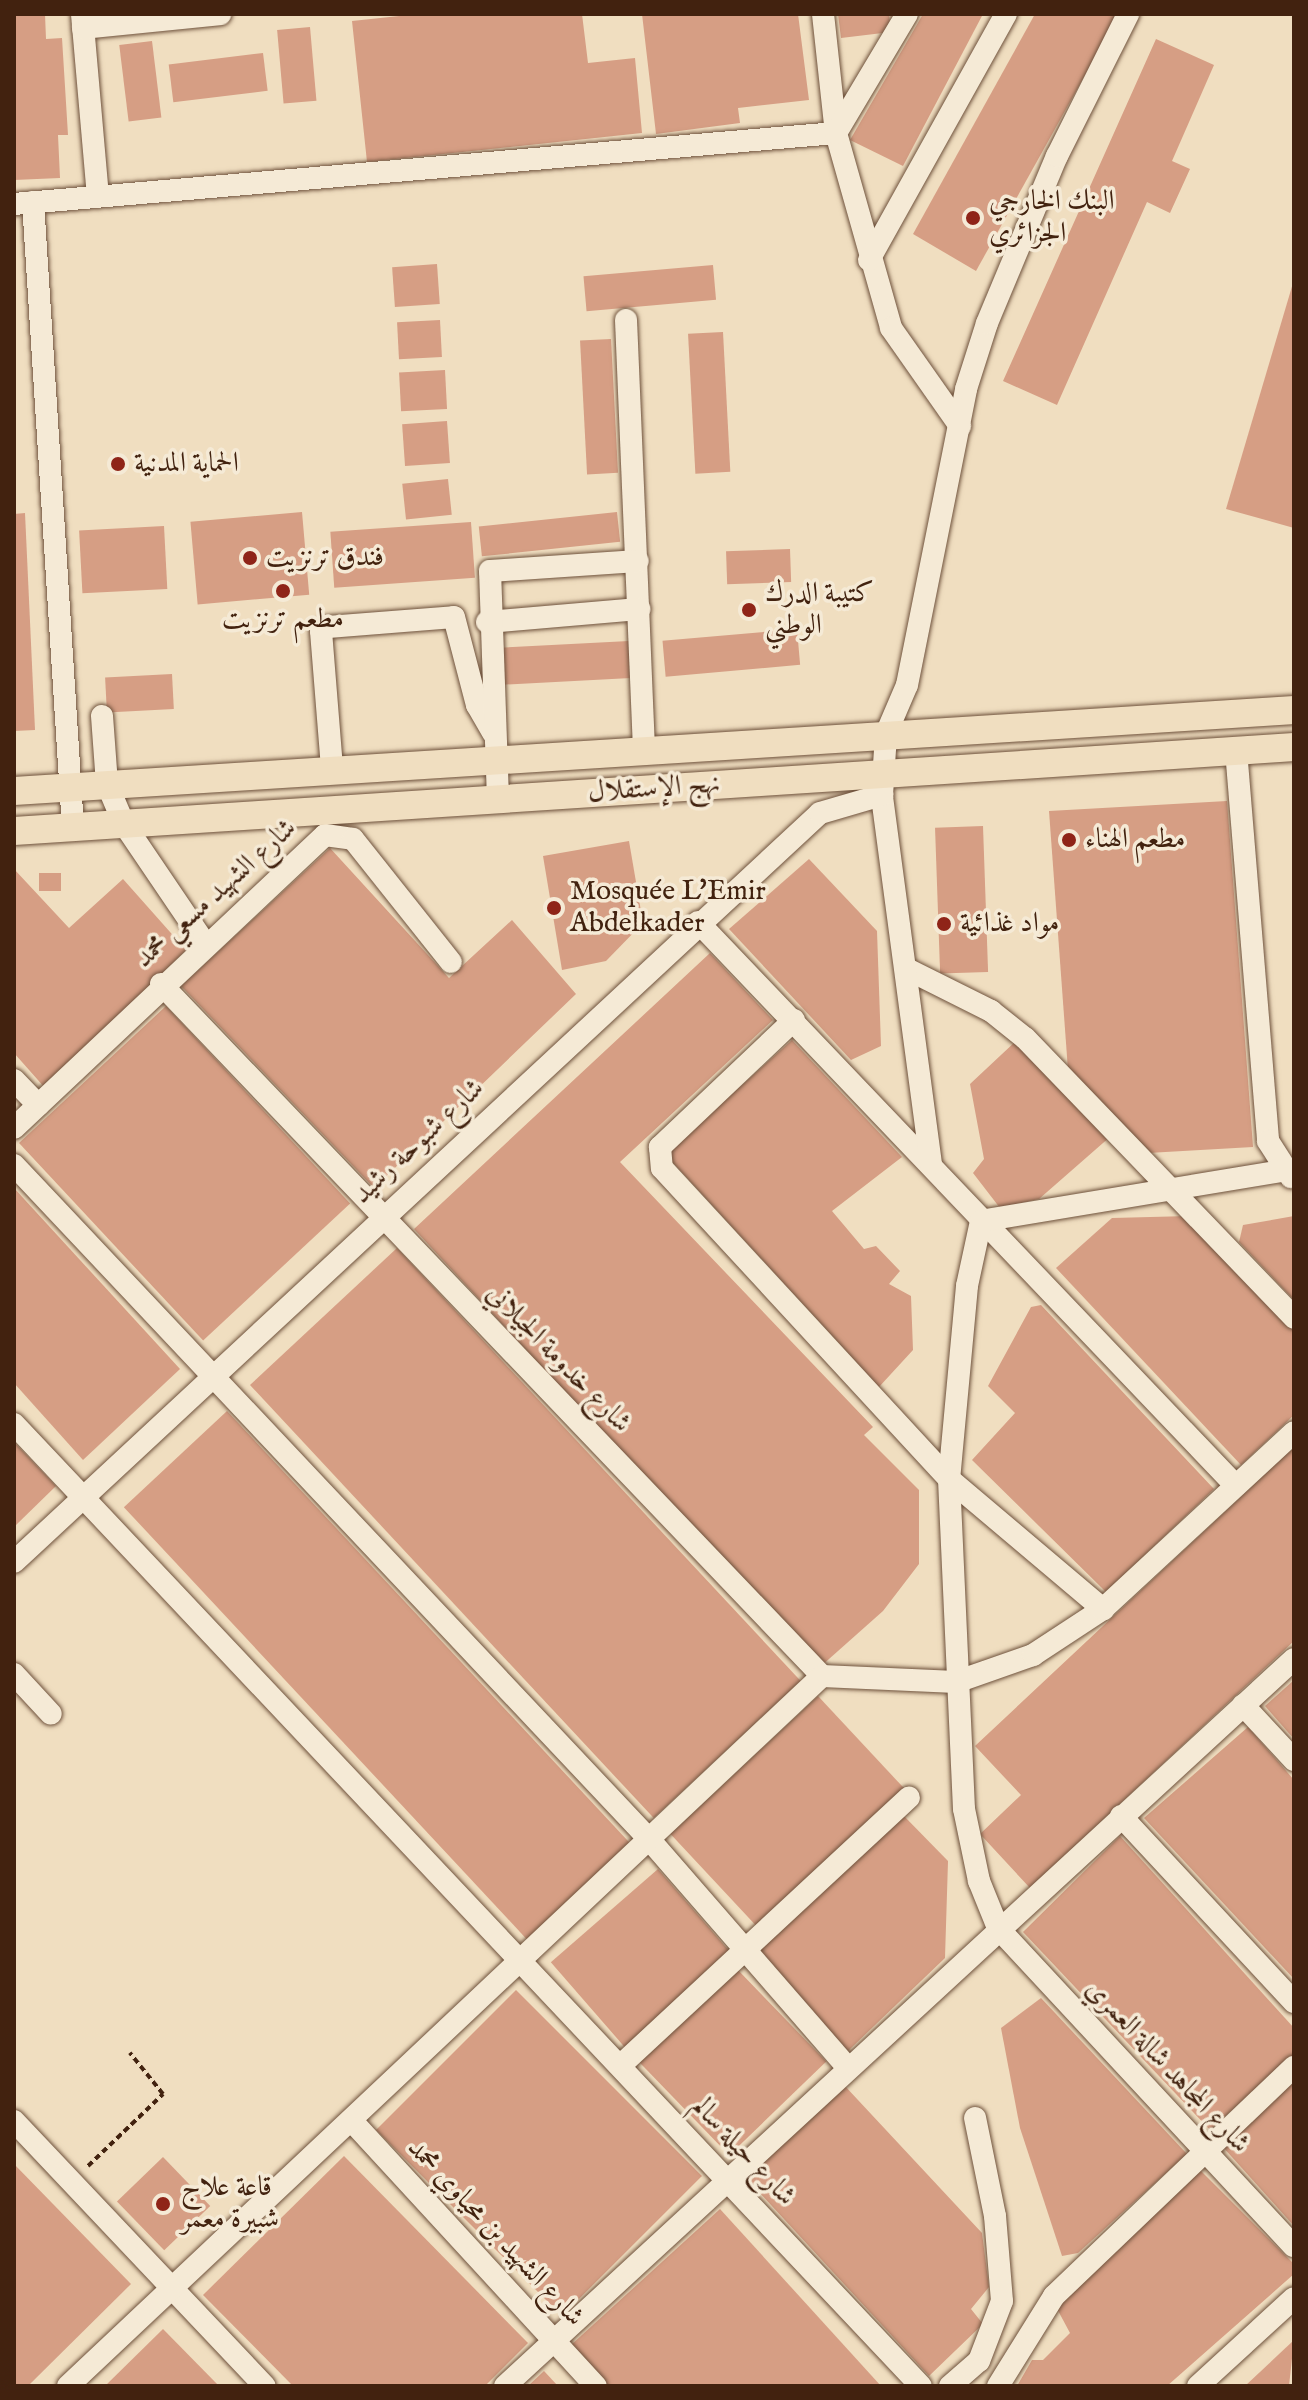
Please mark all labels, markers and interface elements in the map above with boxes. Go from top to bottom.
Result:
place label: البنك الخارجي الجزائري [989,185,1115,251]
marker: البنك الخارجي الجزائري [964,209,982,227]
place label: الحماية المدنية [134,447,239,481]
marker: الحماية المدنية [109,455,127,473]
place label: فندق ترنزيت [266,541,384,575]
marker: فندق ترنزيت [241,549,259,567]
place label: كتيبة الدرك الوطني [765,577,874,643]
marker: مطعم ترنزيت [274,582,292,600]
marker: كتيبة الدرك الوطني [740,601,758,619]
place label: مطعم ترنزيت [222,603,344,637]
street label: نهج الإستقلال [587,768,721,810]
street label: شارع الشهيد مسعي محمد [128,812,304,976]
place label: مطعم الهناء [1085,823,1185,857]
marker: مطعم الهناء [1060,831,1078,849]
place label: Mosquée L'Emir Abdelkader [570,875,766,941]
marker: Mosquée L'Emir Abdelkader [545,899,563,917]
place label: مواد غذائية [960,907,1059,941]
marker: مواد غذائية [935,915,953,933]
street label: شارع شبوحة رشيد [346,1072,492,1212]
street label: شارع خدومة الجيلاني [478,1277,638,1441]
street label: شارع المجاهد شالة العمري [1078,1973,1256,2161]
street label: شارع حيلة سالم [684,2090,802,2214]
street label: شارع الشهيد بن محياوي محمد [399,2132,591,2334]
place label: قاعة علاج شبيرة معمر [181,2171,279,2237]
marker: قاعة علاج شبيرة معمر [152,2193,174,2215]

